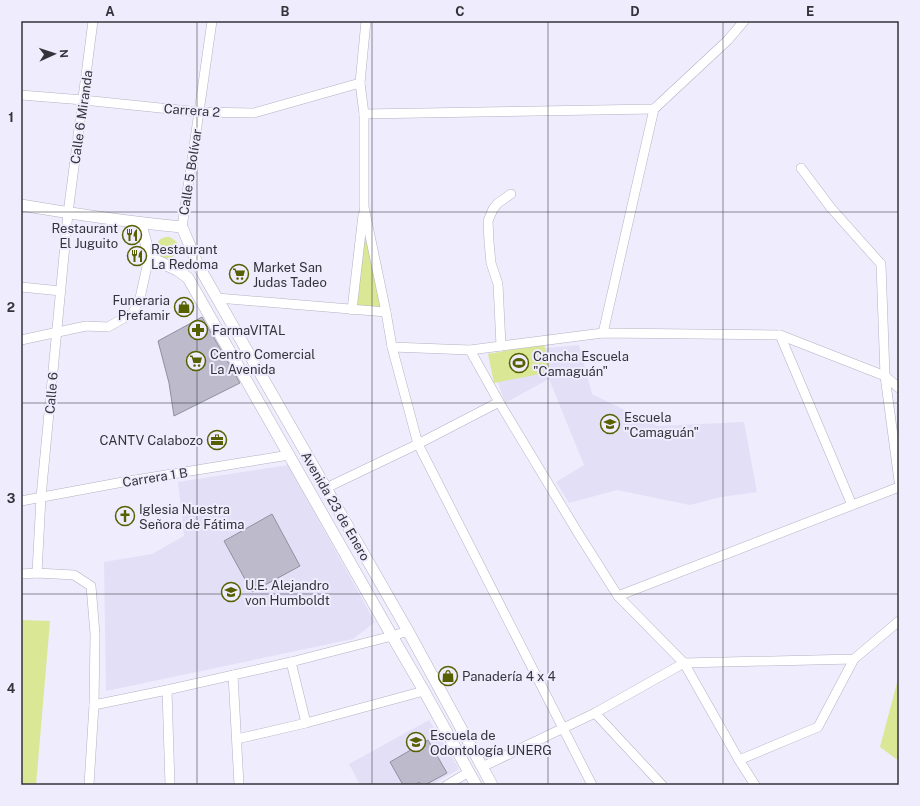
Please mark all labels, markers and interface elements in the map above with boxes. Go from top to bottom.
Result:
text: A [105,4,115,19]
text: B [281,4,290,19]
text: C [455,4,465,19]
text: D [630,4,640,19]
text: E [806,4,814,19]
north arrow [34,34,74,74]
text: N [58,49,70,58]
street label: Calle 6 Miranda [67,69,95,165]
street label: Carrera 2 [163,101,221,120]
text: 1 [8,110,14,125]
street label: Calle 5 Bolívar [176,128,205,216]
place label: Restaurant El Juguito [52,221,118,251]
restaurant icon: Restaurant El Juguito [121,224,143,246]
place label: Restaurant La Redoma [151,242,218,272]
restaurant icon: Restaurant La Redoma [126,245,148,267]
place label: Market San Judas Tadeo [253,260,327,290]
supermarket icon: Market San Judas Tadeo [228,263,250,285]
place label: Funeraria Prefamir [112,293,170,323]
shop icon: Funeraria Prefamir [173,296,195,318]
text: 2 [7,300,15,315]
pharmacy icon: FarmaVITAL [187,319,209,341]
place label: FarmaVITAL [212,323,285,338]
place label: Centro Comercial La Avenida [210,347,315,377]
place label: Cancha Escuela "Camaguán" [533,349,629,379]
supermarket icon: Centro Comercial La Avenida [185,350,207,372]
sports icon: Cancha Escuela "Camaguán" [508,352,530,374]
street label: Calle 6 [42,372,61,415]
place label: Escuela "Camaguán" [624,410,699,440]
school or university icon: Escuela "Camaguán" [599,413,621,435]
office icon: CANTV Calabozo [206,429,228,451]
place label: CANTV Calabozo [99,433,203,448]
street label: Avenida 23 de Enero [298,449,373,563]
street label: Carrera 1 B [121,465,189,490]
text: 3 [7,491,16,506]
place label: Iglesia Nuestra Señora de Fátima [139,502,244,532]
church icon: Iglesia Nuestra Señora de Fátima [114,505,136,527]
place label: U.E. Alejandro von Humboldt [245,578,330,608]
school or university icon: U.E. Alejandro von Humboldt [220,581,242,603]
shop icon: Panadería 4 x 4 [437,665,459,687]
place label: Panadería 4 x 4 [462,669,556,684]
text: 4 [7,681,16,696]
place label: Escuela de Odontología UNERG [430,728,552,758]
school or university icon: Escuela de Odontología UNERG [405,731,427,753]

